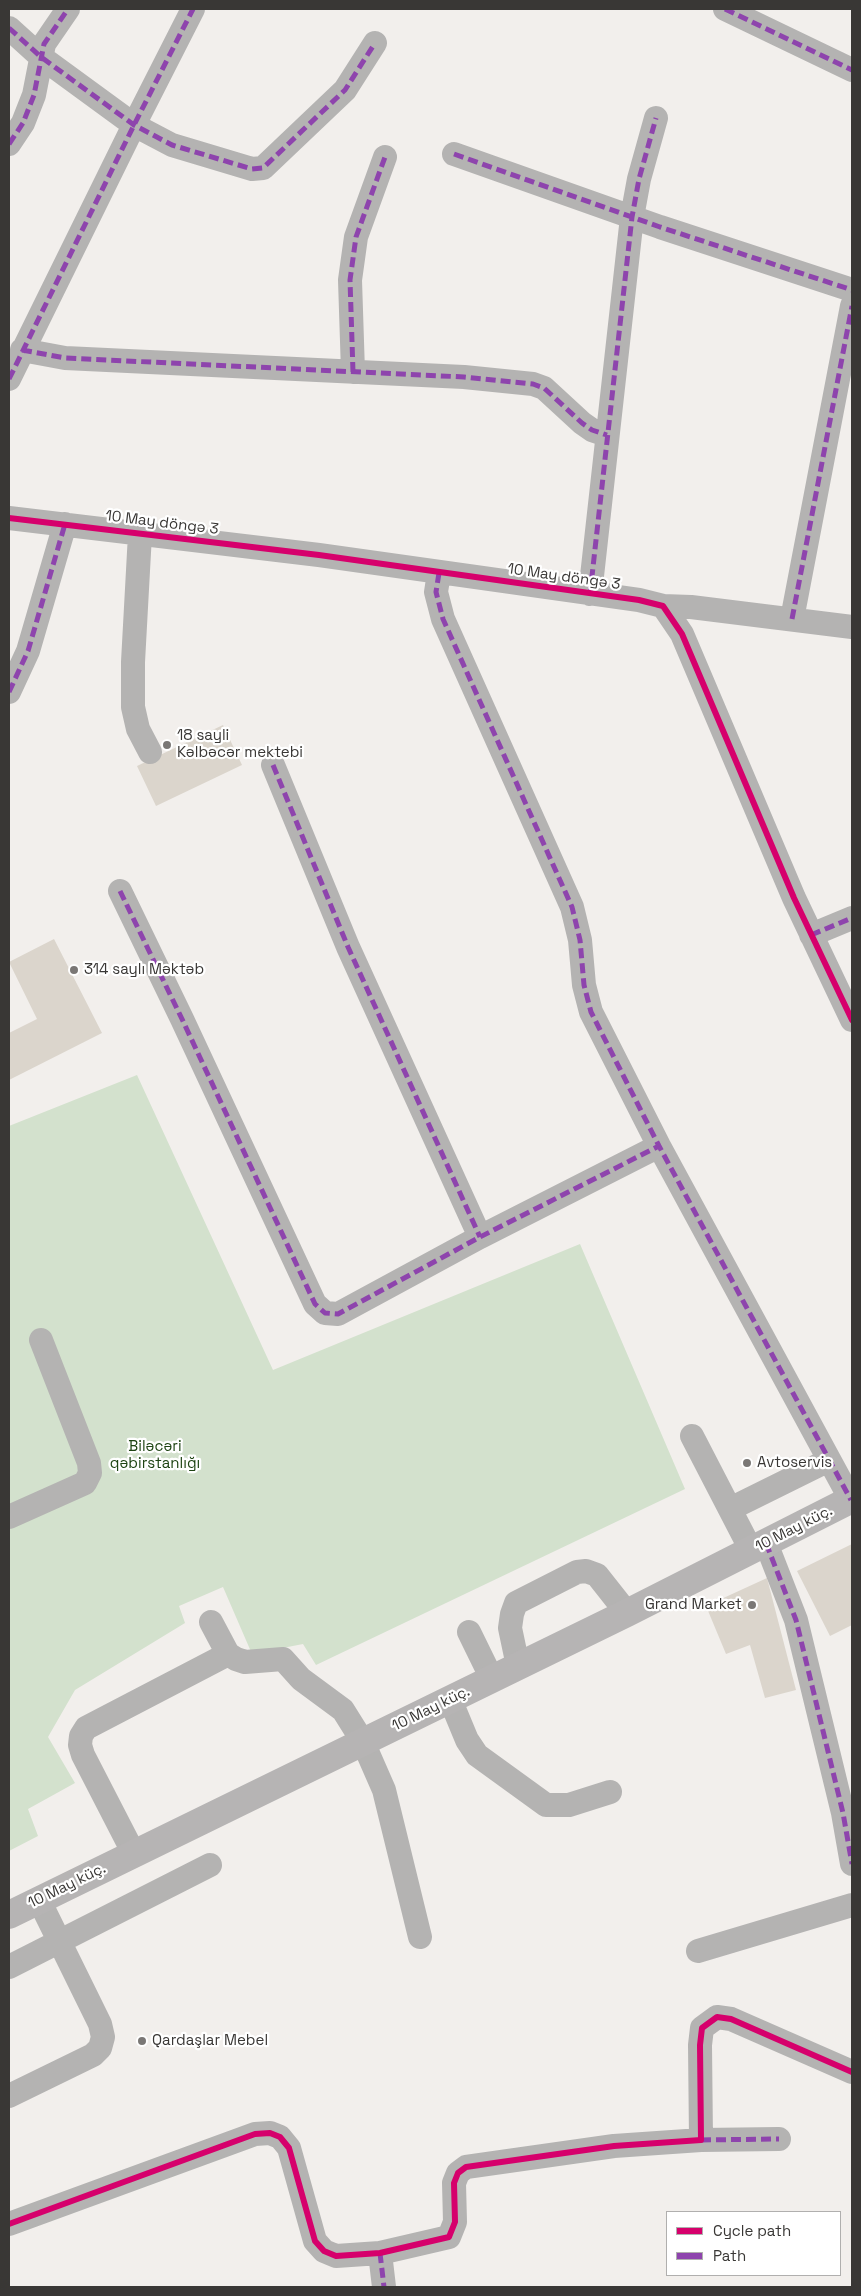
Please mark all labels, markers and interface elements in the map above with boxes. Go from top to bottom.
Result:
street label: 10 May döngə 3 [104,507,220,539]
street label: 10 May döngə 3 [506,560,622,594]
place label: 18 sayli Kəlbəcər mektebi [177,727,303,762]
marker: 18 sayli Kəlbəcər mektebi [161,739,173,751]
place label: 314 saylı Məktəb [84,961,204,979]
marker: 314 saylı Məktəb [68,964,80,976]
park label: Biləcəri qəbirstanlığı [110,1438,200,1473]
place label: Avtoservis [757,1454,832,1472]
marker: Avtoservis [741,1457,753,1469]
street label: 10 May küç. [752,1502,836,1556]
place label: Grand Market [645,1596,742,1614]
marker: Grand Market [746,1599,758,1611]
street label: 10 May küç. [389,1682,473,1736]
street label: 10 May küç. [25,1859,109,1913]
place label: Qardaşlar Mebel [152,2032,268,2050]
marker: Qardaşlar Mebel [136,2035,148,2047]
legend [666,2211,841,2276]
text: Cycle path [713,2221,791,2240]
text: Path [713,2246,746,2265]

